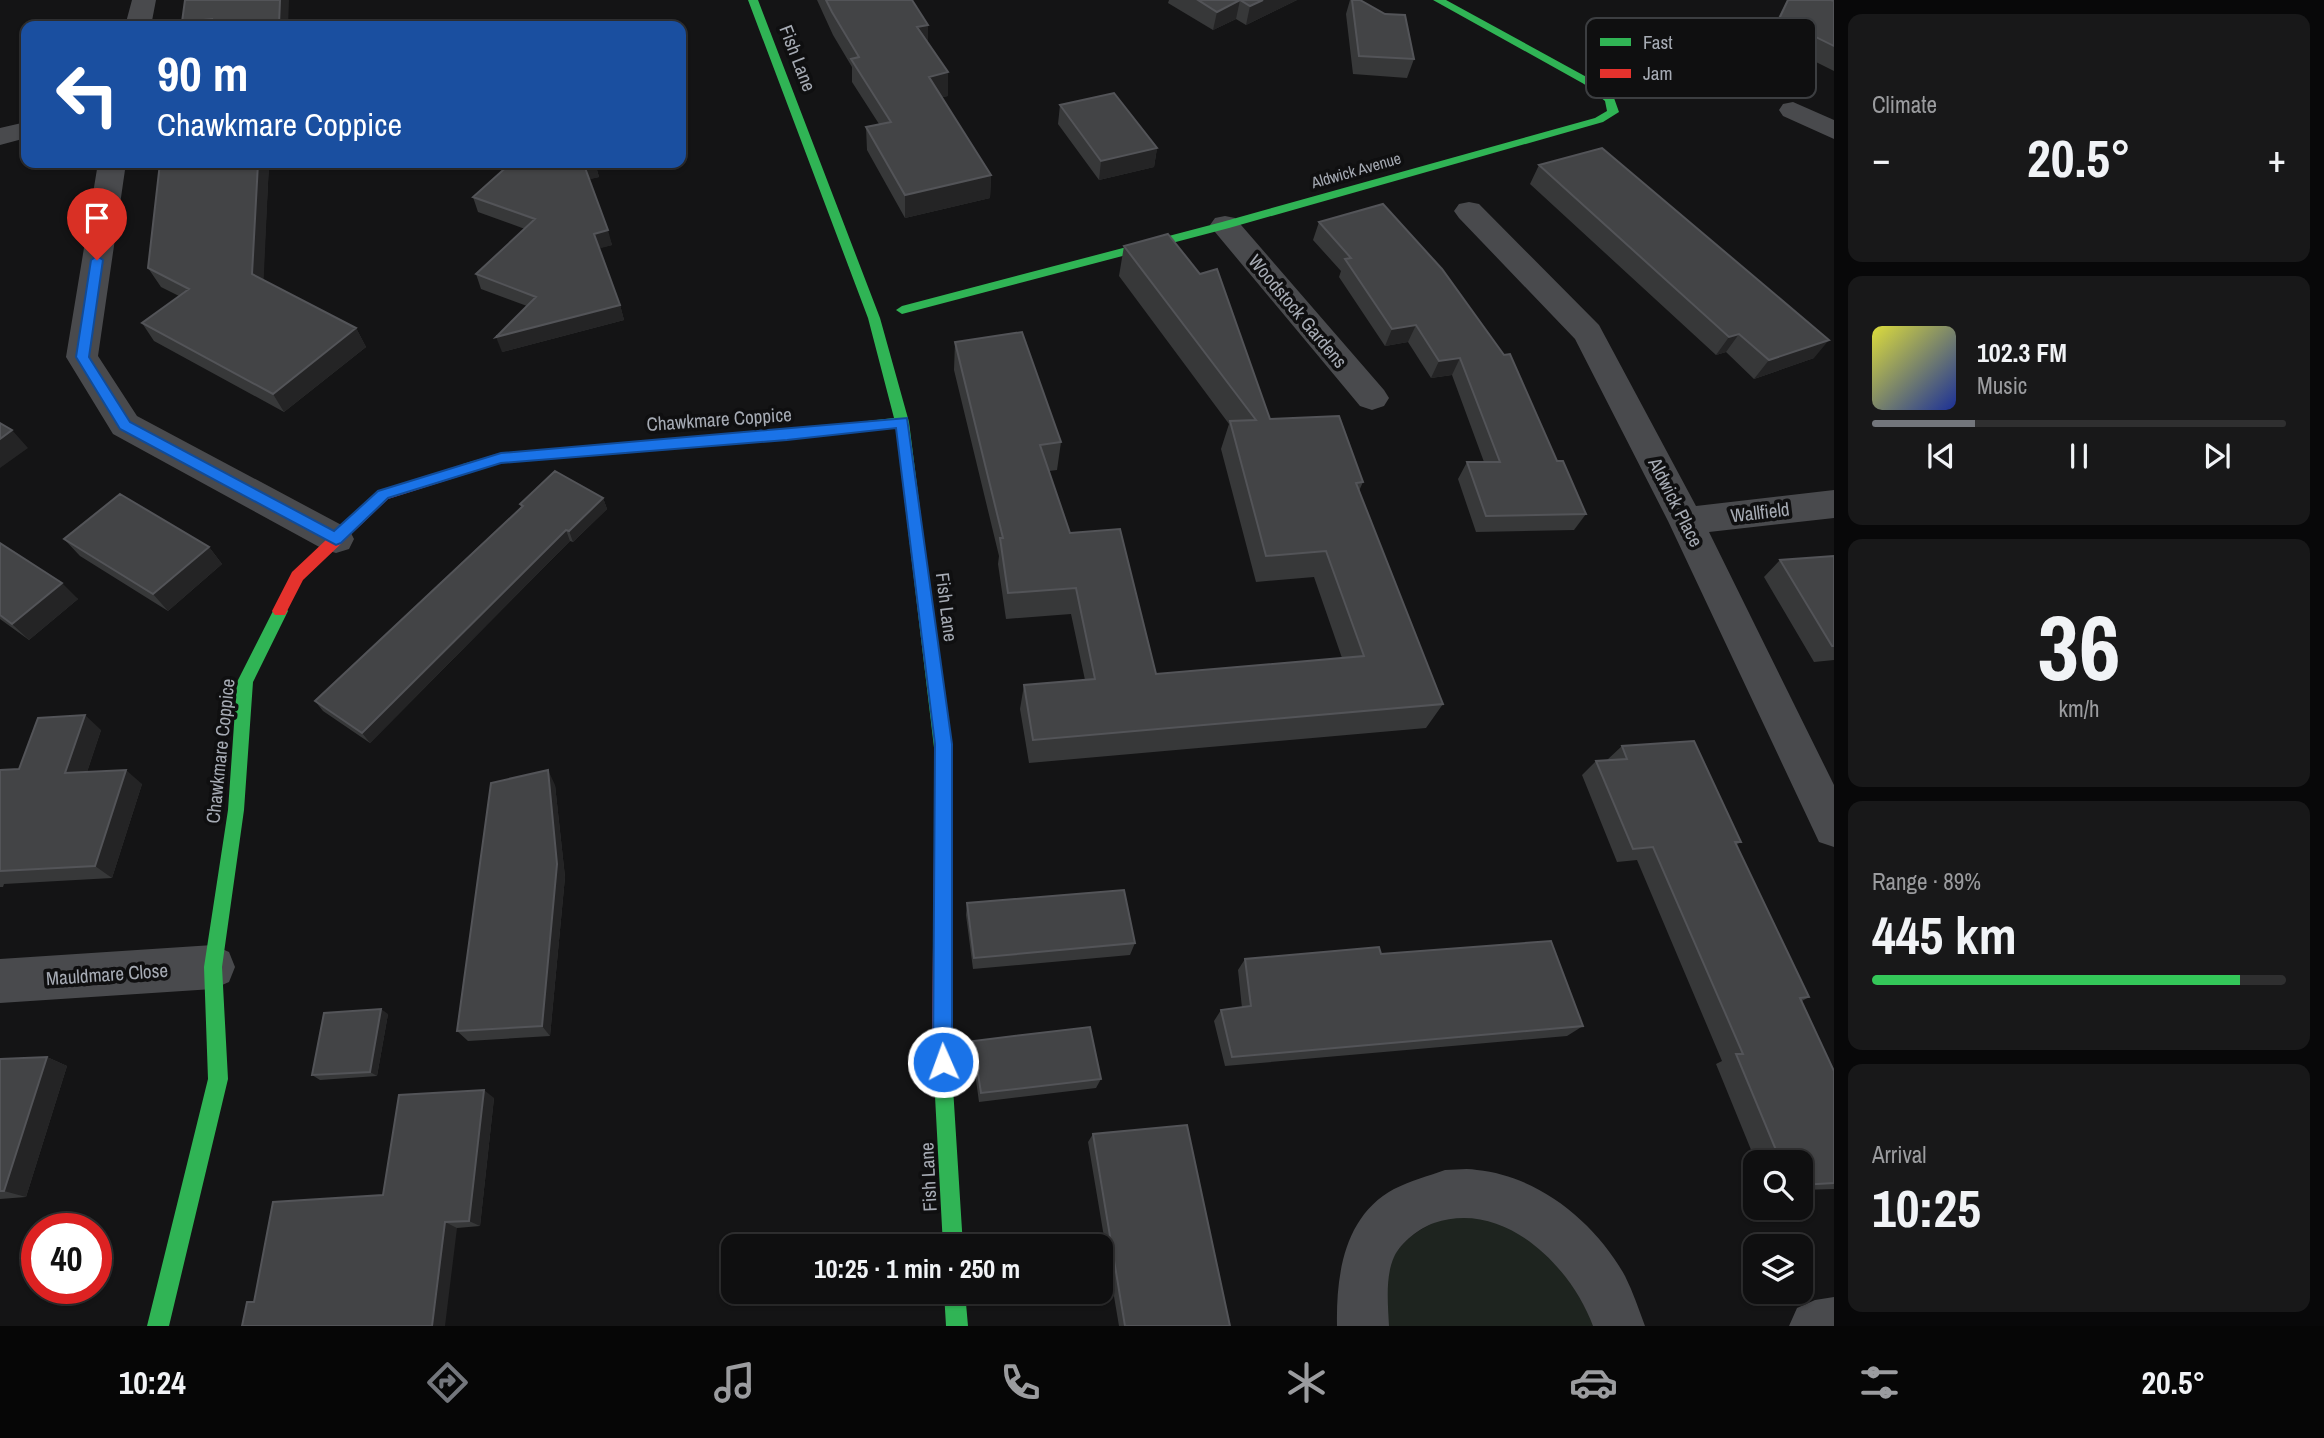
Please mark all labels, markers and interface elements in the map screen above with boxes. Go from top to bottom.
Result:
legend [1586,18,1816,98]
street label: Fish Lane [773,21,823,95]
text: Fast [1643,29,1673,55]
text: 90 m [157,40,249,106]
icon: left [42,49,133,140]
text: Jam [1643,60,1672,86]
text: Climate [1872,89,1937,120]
text: Chawkmare Coppice [157,103,402,146]
text: 20.5° [2027,123,2131,193]
text: − [1872,133,1890,184]
text: + [2268,133,2286,184]
street label: Aldwick Avenue [1308,147,1403,194]
pin [67,188,127,260]
icon: arrive [78,199,116,237]
street label: Woodstock Gardens [1243,249,1353,373]
text: 102.3 FM [1977,335,2067,370]
text: Music [1977,370,2027,401]
street label: Chawkmare Coppice [646,401,792,437]
icon: previous [1922,437,1960,475]
icon: pause [2060,437,2098,475]
icon: next [2198,437,2236,475]
street label: Aldwick Place [1642,452,1710,551]
street label: Wallfield [1729,495,1791,529]
street label: Fish Lane [930,571,964,643]
text: 36 [2038,586,2121,708]
street label: Chawkmare Coppice [199,677,241,825]
text: km/h [2059,693,2099,724]
text: Range · 89% [1872,866,1981,897]
text: 445 km [1872,900,2017,970]
street label: Mauldmare Close [45,957,169,991]
position arrow [906,1025,980,1099]
text: Arrival [1872,1139,1927,1170]
street label: Fish Lane [913,1142,943,1212]
map controls [1743,1150,1813,1304]
button: search [1743,1150,1813,1220]
text: 10:25 [1872,1173,1981,1243]
speed limit sign: 40 [21,1213,112,1304]
button: layers [1743,1234,1813,1304]
text: 10:25 · 1 min · 250 m [814,1251,1020,1286]
icon: directions [423,1358,472,1407]
icon: music [710,1358,759,1407]
icon: phone [996,1358,1045,1407]
icon: climate [1282,1358,1331,1407]
icon: car [1569,1358,1618,1407]
icon: filters [1855,1358,1904,1407]
text: 10:24 [119,1361,186,1404]
text: 20.5° [2141,1361,2205,1404]

